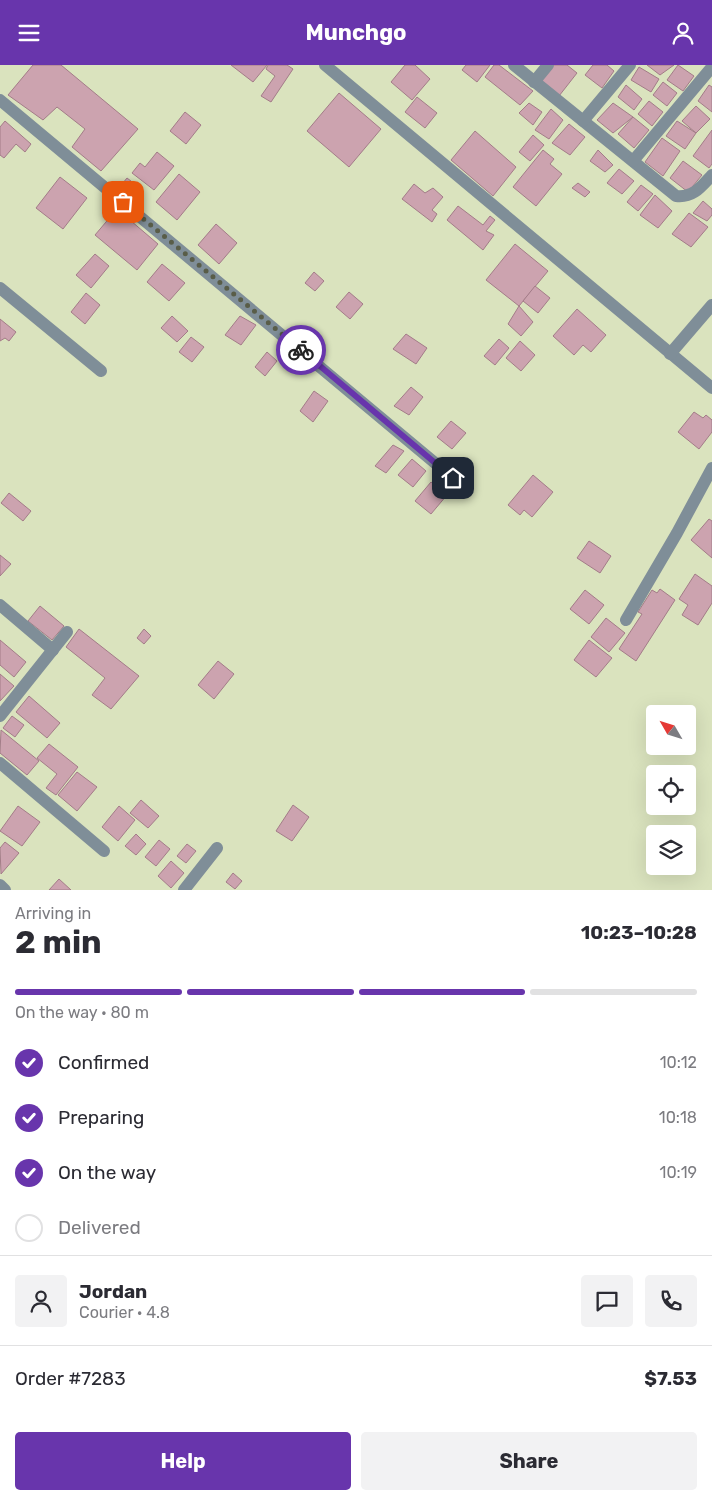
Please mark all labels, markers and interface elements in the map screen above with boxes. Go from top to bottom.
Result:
icon: menu [15,19,43,47]
text: Munchgo [305,19,407,46]
icon: person [669,19,697,47]
pin [102,181,144,223]
icon: bag [109,188,137,216]
courier [276,325,326,375]
icon: bike [287,336,315,364]
pin [432,457,474,499]
icon: home [439,464,467,492]
north arrow [646,705,696,755]
map controls [646,705,696,875]
button: locate [646,765,696,815]
button: layers [646,825,696,875]
text: Arriving in [15,904,91,923]
text: 10:23–10:28 [581,921,697,944]
text: 2 min [15,923,102,961]
text: On the way · 80 m [15,1003,149,1022]
icon: check [15,1049,43,1077]
text: Confirmed [58,1051,149,1074]
text: 10:12 [660,1053,697,1072]
icon: check [15,1104,43,1132]
text: Preparing [58,1106,144,1129]
text: 10:18 [659,1108,697,1127]
icon: check [15,1159,43,1187]
text: On the way [58,1161,156,1184]
text: 10:19 [660,1163,697,1182]
text: Delivered [58,1216,141,1239]
button: person [15,1275,67,1327]
button: chat [581,1275,633,1327]
button: phone [645,1275,697,1327]
text: Jordan [79,1280,147,1303]
text: Courier · 4.8 [79,1303,170,1322]
text: Order #7283 [15,1367,126,1390]
text: $7.53 [644,1367,697,1390]
button: Help [15,1432,351,1490]
button: Share [361,1432,697,1490]

